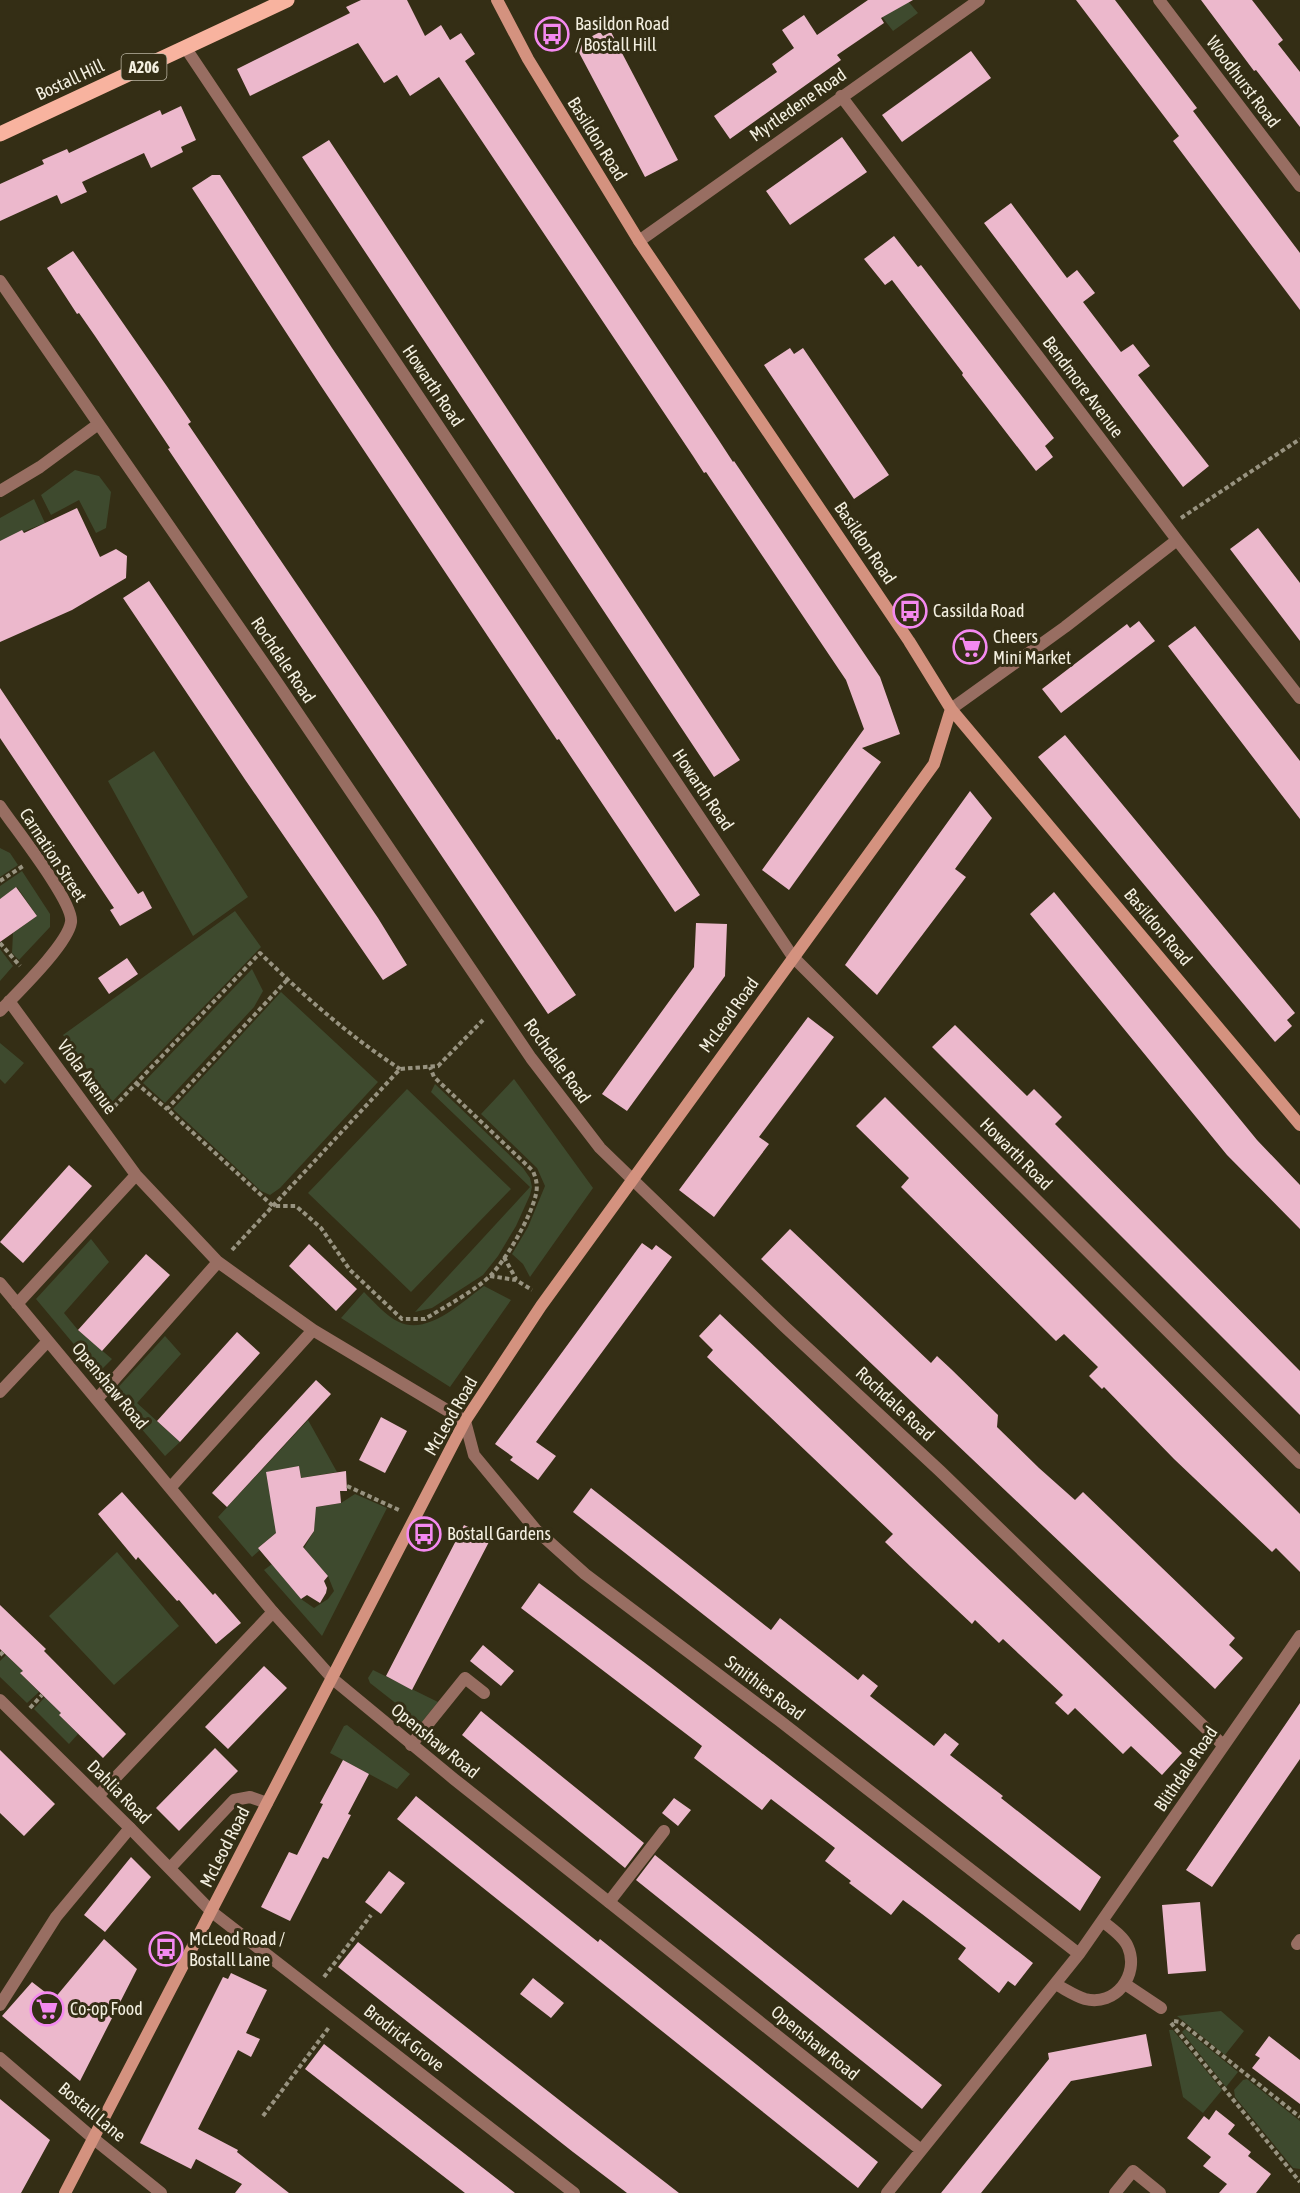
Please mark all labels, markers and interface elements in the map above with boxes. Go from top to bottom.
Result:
place label: Basildon Road / Bostall Hill [575,13,670,55]
bus stop icon: Basildon Road / Bostall Hill [534,16,570,52]
street label: Woodhurst Road [1202,32,1285,132]
street label: Bostall Hill [32,54,108,104]
road number: A206 [122,54,166,80]
street label: Myrtledene Road [745,64,850,146]
street label: Basildon Road [563,93,631,184]
street label: Bendmore Avenue [1039,332,1128,441]
street label: Howarth Road [399,341,468,430]
street label: Basildon Road [830,498,901,588]
bus stop icon: Cassilda Road [892,593,928,629]
place label: Cassilda Road [933,600,1025,621]
street label: Rochdale Road [247,613,320,707]
place label: Cheers Mini Market [993,626,1071,668]
supermarket icon: Cheers Mini Market [952,629,988,665]
street label: Howarth Road [669,745,738,834]
street label: Carnation Street [15,804,91,905]
street label: Basildon Road [1120,884,1197,970]
street label: McLeod Road [694,973,763,1056]
street label: Rochdale Road [520,1014,595,1107]
street label: Viola Avenue [53,1035,121,1118]
street label: Howarth Road [976,1113,1057,1194]
street label: Openshaw Road [68,1338,153,1433]
street label: Rochdale Road [852,1362,939,1445]
street label: McLeod Road [420,1373,482,1459]
bus stop icon: Bostall Gardens [406,1516,442,1552]
place label: Bostall Gardens [447,1523,551,1544]
street label: Smithies Road [721,1651,809,1724]
street label: Openshaw Road [387,1699,483,1782]
street label: Blithdale Road [1150,1722,1222,1815]
street label: Dahlia Road [83,1755,156,1828]
street label: McLeod Road [195,1803,254,1891]
place label: McLeod Road / Bostall Lane [189,1928,285,1970]
bus stop icon: McLeod Road / Bostall Lane [148,1931,184,1967]
supermarket icon: Co-op Food [29,1991,65,2027]
place label: Co-op Food [70,1998,143,2019]
street label: Brodrick Grove [360,2000,449,2075]
street label: Openshaw Road [767,2001,863,2084]
street label: Bostall Lane [54,2077,130,2146]

